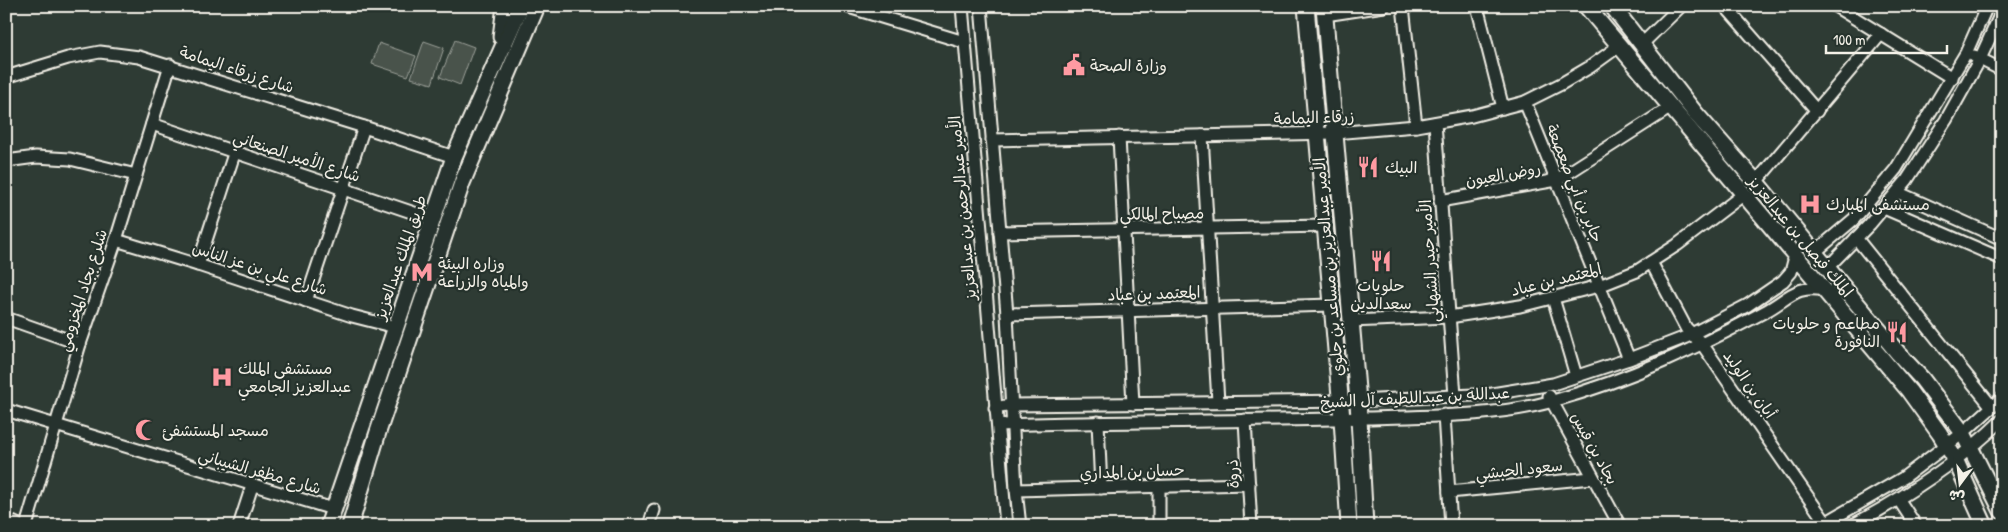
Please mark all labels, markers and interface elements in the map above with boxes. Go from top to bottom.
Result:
scale bar [1826,22,1947,54]
text: 100 m [1833,29,1866,50]
street label: شارع زرقاء اليمامة [177,40,297,99]
public building icon: وزارة الصحة [1061,52,1087,78]
place label: وزارة الصحة [1090,54,1167,76]
street label: زرقاء اليمامة [1273,105,1355,129]
street label: الأمير عبدالرحمن بن عبدالعزيز [943,115,981,303]
street label: جابر بن أبي صعصعة [1538,121,1609,247]
street label: شارع الأمير الصنعاني [230,125,363,191]
restaurant icon: البيك [1355,154,1381,180]
place label: البيك [1385,156,1417,178]
street label: الأمير عبدالعزيز بن مساعد بن جلوي [1307,157,1350,377]
street label: روض العيون [1464,157,1542,191]
street label: الملك فيصل بن عبدالعزيز [1742,169,1859,302]
hospital icon: مستشفى المبارك [1797,191,1823,217]
street label: طريق الملك عبدالعزيز [368,192,432,324]
place label: مستشفى المبارك [1826,193,1930,215]
street label: الأمير حيدر الشهابي [1414,199,1448,323]
street label: مصباح المالكي [1120,201,1205,229]
street label: شلرع بجاد المخزومي [52,226,116,355]
street label: شارع علي بن عز الناس [189,236,330,304]
restaurant icon: حلويات سعدالدين [1368,248,1394,274]
place label: وزاره البيئة والمياه والزراعة [438,252,529,292]
street label: المعتمد بن عباد [1508,257,1604,301]
metro station icon: وزاره البيئة والمياه والزراعة [409,259,435,285]
place label: حلويات سعدالدين [1350,274,1412,314]
street label: المعتمد بن عباد [1107,280,1201,306]
place label: مطاعم و حلويات النافورة [1772,312,1880,352]
restaurant icon: مطاعم و حلويات النافورة [1884,319,1910,345]
street label: أبان بن الوليد [1718,345,1782,423]
place label: مستشفى الملك عبدالعزيز الجامعي [238,357,351,401]
hospital icon: مستشفى الملك عبدالعزيز الجامعي [209,364,235,390]
street label: عبدالله بن عبداللطيف آل الشيخ [1320,381,1510,413]
street label: بجاد بن قيس [1566,408,1624,488]
mosque icon: مسجد المستشفئ [133,417,159,443]
place label: مسجد المستشفئ [162,419,269,441]
street label: شارع مظفر الشيباني [195,443,324,503]
street label: سعود الحبشي [1474,453,1564,489]
street label: حسان بن المداري [1079,458,1185,485]
street label: ذروة [1220,459,1244,489]
north arrow [1936,460,1986,510]
text: ش [1947,486,1966,508]

